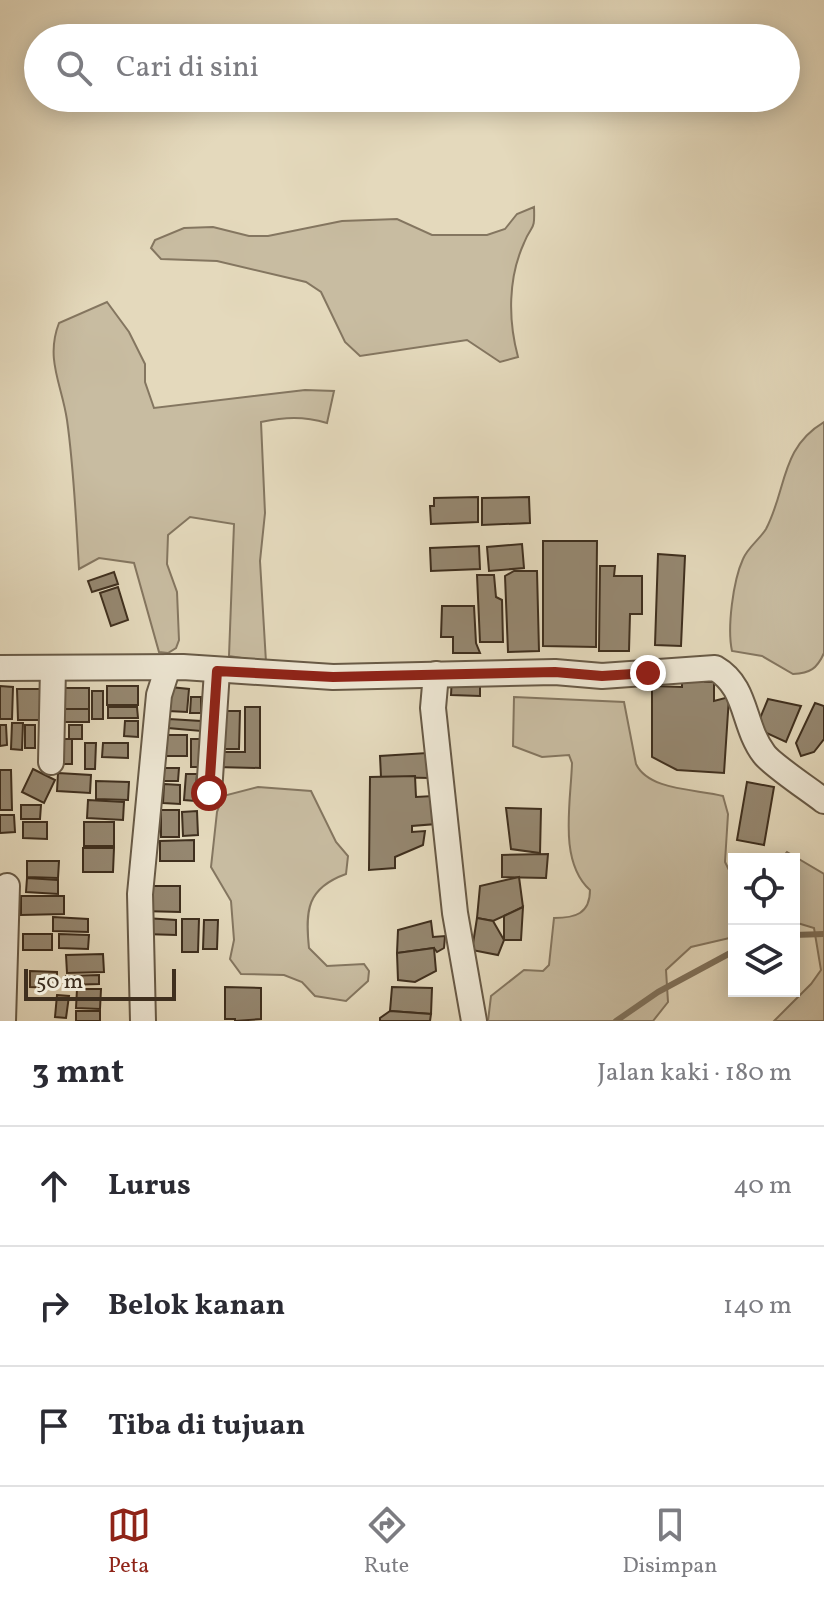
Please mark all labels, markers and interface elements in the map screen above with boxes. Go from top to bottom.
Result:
search box [24,24,800,112]
icon: search [52,46,96,90]
text: Cari di sini [116,47,259,89]
route end [630,655,666,691]
route start [191,775,227,811]
map controls [728,853,800,997]
button: locate [728,853,800,925]
button: layers [728,925,800,997]
scale bar [24,965,176,1001]
text: 50 m [36,967,83,998]
text: 3 mnt [32,1050,124,1097]
text: Jalan kaki · 180 m [597,1055,792,1091]
icon: ahead [32,1164,76,1208]
text: Lurus [108,1165,191,1207]
text: 40 m [733,1168,792,1204]
icon: right [32,1284,76,1328]
text: Belok kanan [108,1285,285,1327]
text: 140 m [723,1288,792,1324]
icon: arrive [32,1404,76,1448]
text: Tiba di tujuan [108,1405,305,1447]
tab: Peta [107,1503,151,1582]
tab: Rute [364,1503,409,1582]
tab: Disimpan [622,1503,717,1582]

